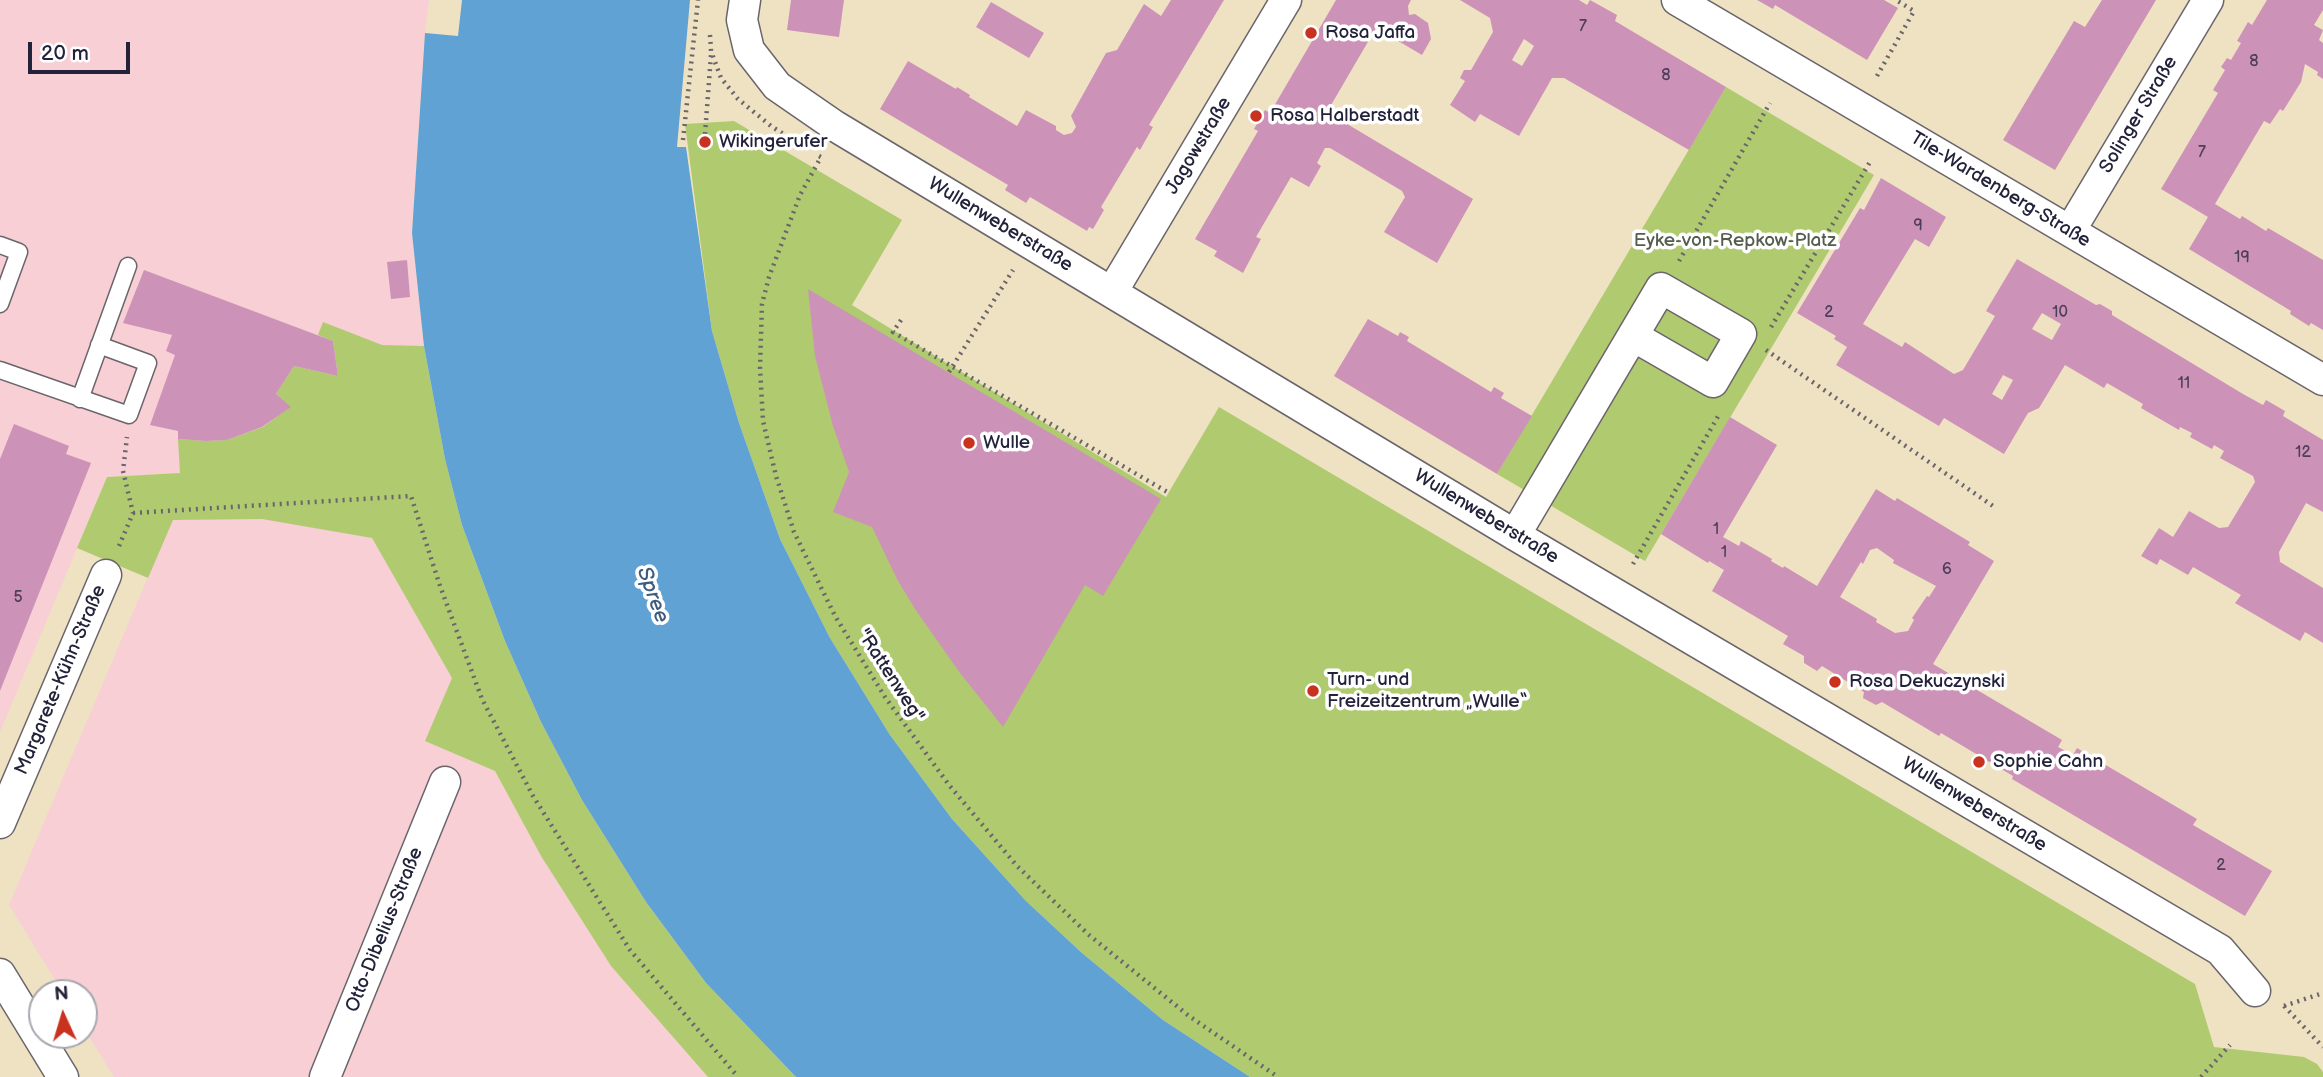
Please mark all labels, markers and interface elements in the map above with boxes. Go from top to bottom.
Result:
house number: 7 [1579,17,1587,37]
place label: Rosa Jaffa [1325,22,1415,44]
marker: Rosa Jaffa [1303,25,1319,41]
scale bar [32,28,133,72]
text: 20 m [41,41,89,66]
street label: Solinger Straße [2095,52,2183,178]
house number: 8 [2249,52,2259,72]
house number: 8 [1661,66,1671,86]
street label: Jagowstraße [1161,93,1237,199]
place label: Rosa Halberstadt [1270,105,1419,127]
marker: Rosa Halberstadt [1248,108,1264,124]
street label: Tile-Wardenberg-Straße [1906,127,2094,253]
place label: Wikingerufer [719,131,827,153]
marker: Wikingerufer [697,134,713,150]
house number: 7 [2198,143,2206,163]
street label: Wullenweberstraße [924,173,1076,277]
house number: 9 [1913,216,1923,236]
park label: Eyke-von-Repkow-Platz [1634,230,1836,252]
house number: 19 [2234,248,2250,268]
house number: 2 [1824,303,1834,323]
house number: 10 [2052,303,2068,323]
house number: 11 [2178,374,2190,394]
place label: Wulle [983,432,1030,454]
marker: Wulle [961,435,977,451]
house number: 12 [2295,443,2311,463]
street label: Wullenweberstraße [1410,465,1562,569]
house number: 1 [1713,520,1719,540]
house number: 1 [1721,543,1727,563]
house number: 6 [1942,560,1952,580]
water label: Spree [630,564,674,626]
street label: Margarete-Kühn-Straße [11,582,111,778]
house number: 5 [13,588,23,608]
street label: "Rattenweg" [852,625,928,727]
place label: Turn- und Freizeitzentrum „Wulle“ [1327,669,1528,713]
place label: Rosa Dekuczynski [1849,671,2005,693]
marker: Rosa Dekuczynski [1827,674,1843,690]
marker: Turn- und Freizeitzentrum „Wulle“ [1305,683,1321,699]
place label: Sophie Cahn [1993,751,2103,773]
street label: Wullenweberstraße [1898,753,2050,857]
marker: Sophie Cahn [1971,754,1987,770]
street label: Otto-Dibelius-Straße [342,844,428,1016]
house number: 2 [2216,856,2226,876]
north arrow [28,979,98,1049]
text: N [54,983,70,1007]

